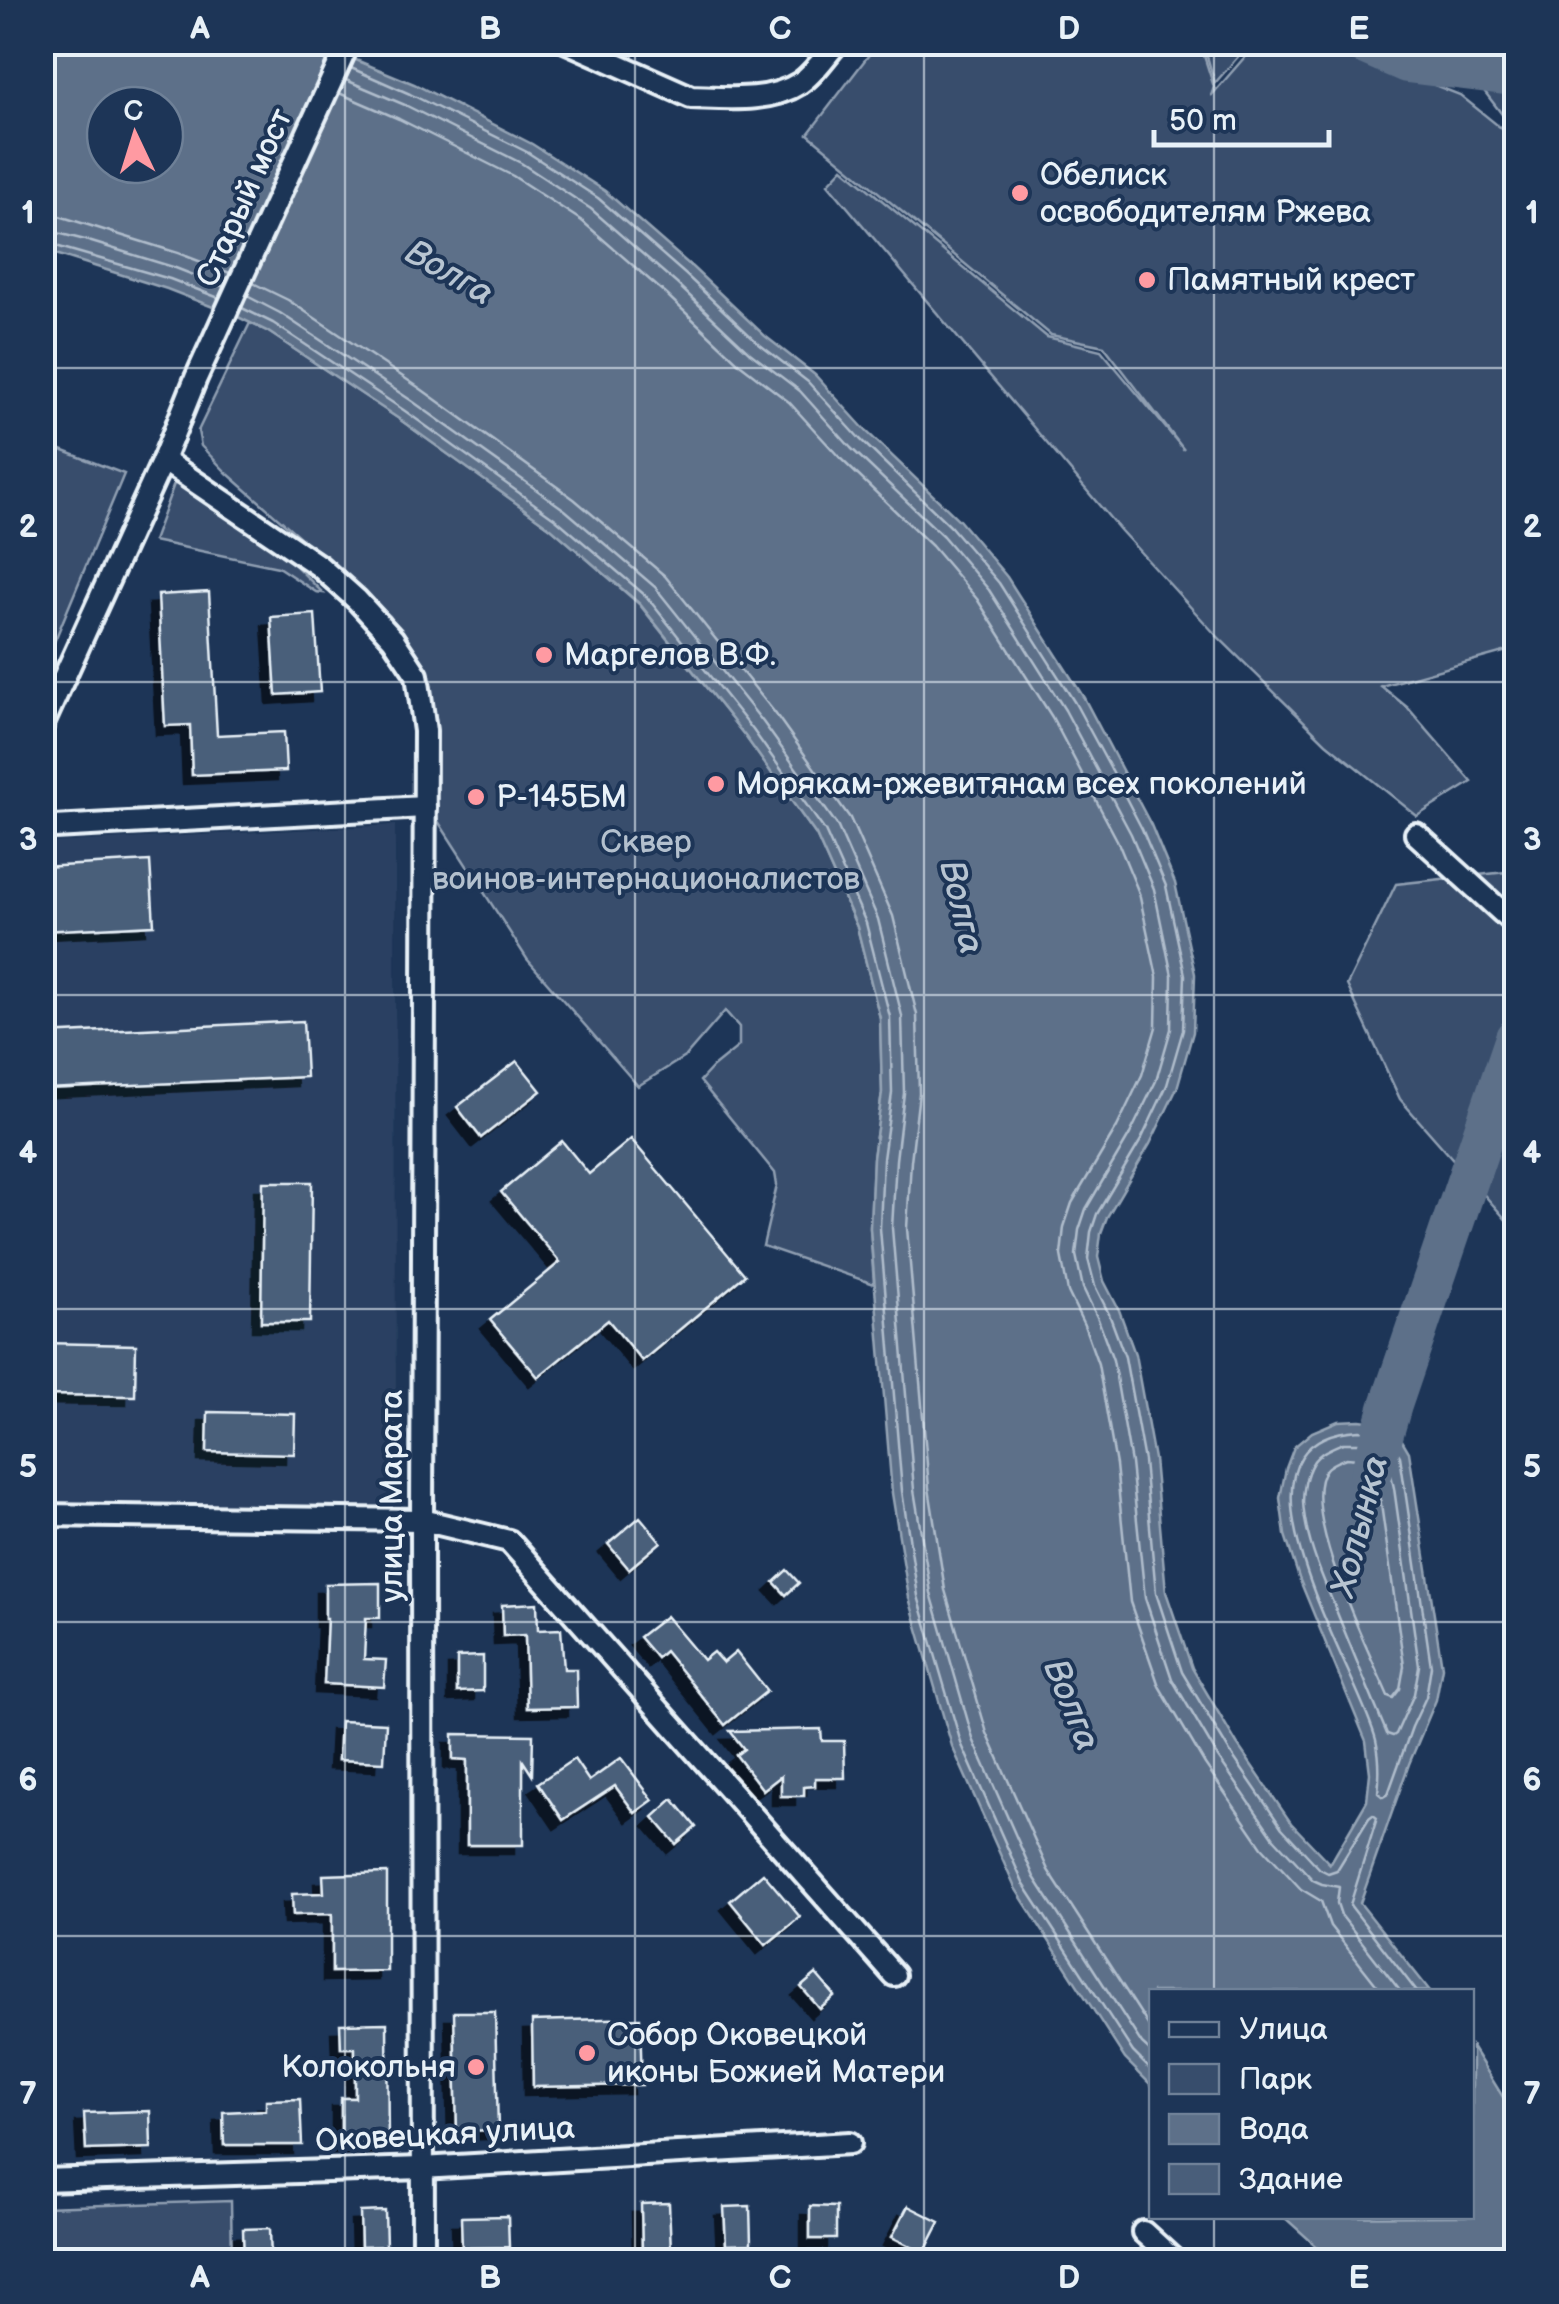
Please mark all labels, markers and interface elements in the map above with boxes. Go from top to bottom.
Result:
text: A [189,10,210,49]
text: B [479,10,501,49]
text: C [769,10,791,49]
text: D [1058,10,1080,49]
text: E [1349,10,1369,49]
north arrow [85,85,185,185]
scale bar [1154,85,1329,147]
text: С [122,94,145,129]
street label: Старый мост [188,103,302,293]
text: 50 m [1169,103,1237,139]
place label: Обелиск освободителям Ржева [1040,156,1371,232]
marker: Обелиск освободителям Ржева [1009,182,1031,204]
text: 1 [21,194,35,233]
text: 1 [1525,194,1539,233]
water label: Волга [397,231,501,315]
place label: Памятный крест [1167,261,1415,300]
marker: Памятный крест [1136,269,1158,291]
text: 2 [18,508,38,547]
text: 2 [1522,508,1542,547]
place label: Маргелов В.Ф. [564,636,776,675]
marker: Маргелов В.Ф. [533,644,555,666]
place label: Морякам-ржевитянам всех поколений [736,765,1307,804]
marker: Морякам-ржевитянам всех поколений [705,773,727,795]
place label: Р-145БМ [496,778,627,817]
marker: Р-145БМ [465,786,487,808]
text: 3 [19,821,37,860]
text: 3 [1523,821,1541,860]
park label: Сквер воинов-интернационалистов [432,823,860,899]
water label: Волга [929,856,993,958]
text: 4 [19,1134,38,1173]
text: 4 [1523,1134,1542,1173]
street label: улица Марата [373,1389,412,1602]
text: 5 [19,1448,37,1487]
text: 5 [1523,1448,1541,1487]
water label: Холынка [1321,1451,1398,1603]
water label: Волга [1033,1653,1109,1757]
text: 6 [18,1761,38,1800]
text: 6 [1522,1761,1542,1800]
legend [1149,1989,1474,2219]
text: Улица [1239,2012,1328,2048]
place label: Собор Оковецкой иконы Божией Матери [607,2016,945,2092]
marker: Собор Оковецкой иконы Божией Матери [576,2042,598,2064]
place label: Колокольня [281,2048,456,2087]
marker: Колокольня [465,2056,487,2078]
text: Парк [1239,2062,1312,2098]
text: 7 [19,2075,37,2114]
text: 7 [1523,2075,1541,2114]
street label: Оковецкая улица [314,2109,576,2161]
text: Вода [1239,2112,1309,2148]
text: Здание [1239,2162,1343,2198]
text: A [189,2259,210,2298]
text: B [479,2259,501,2298]
text: C [769,2259,791,2298]
text: D [1058,2259,1080,2298]
text: E [1349,2259,1369,2298]

